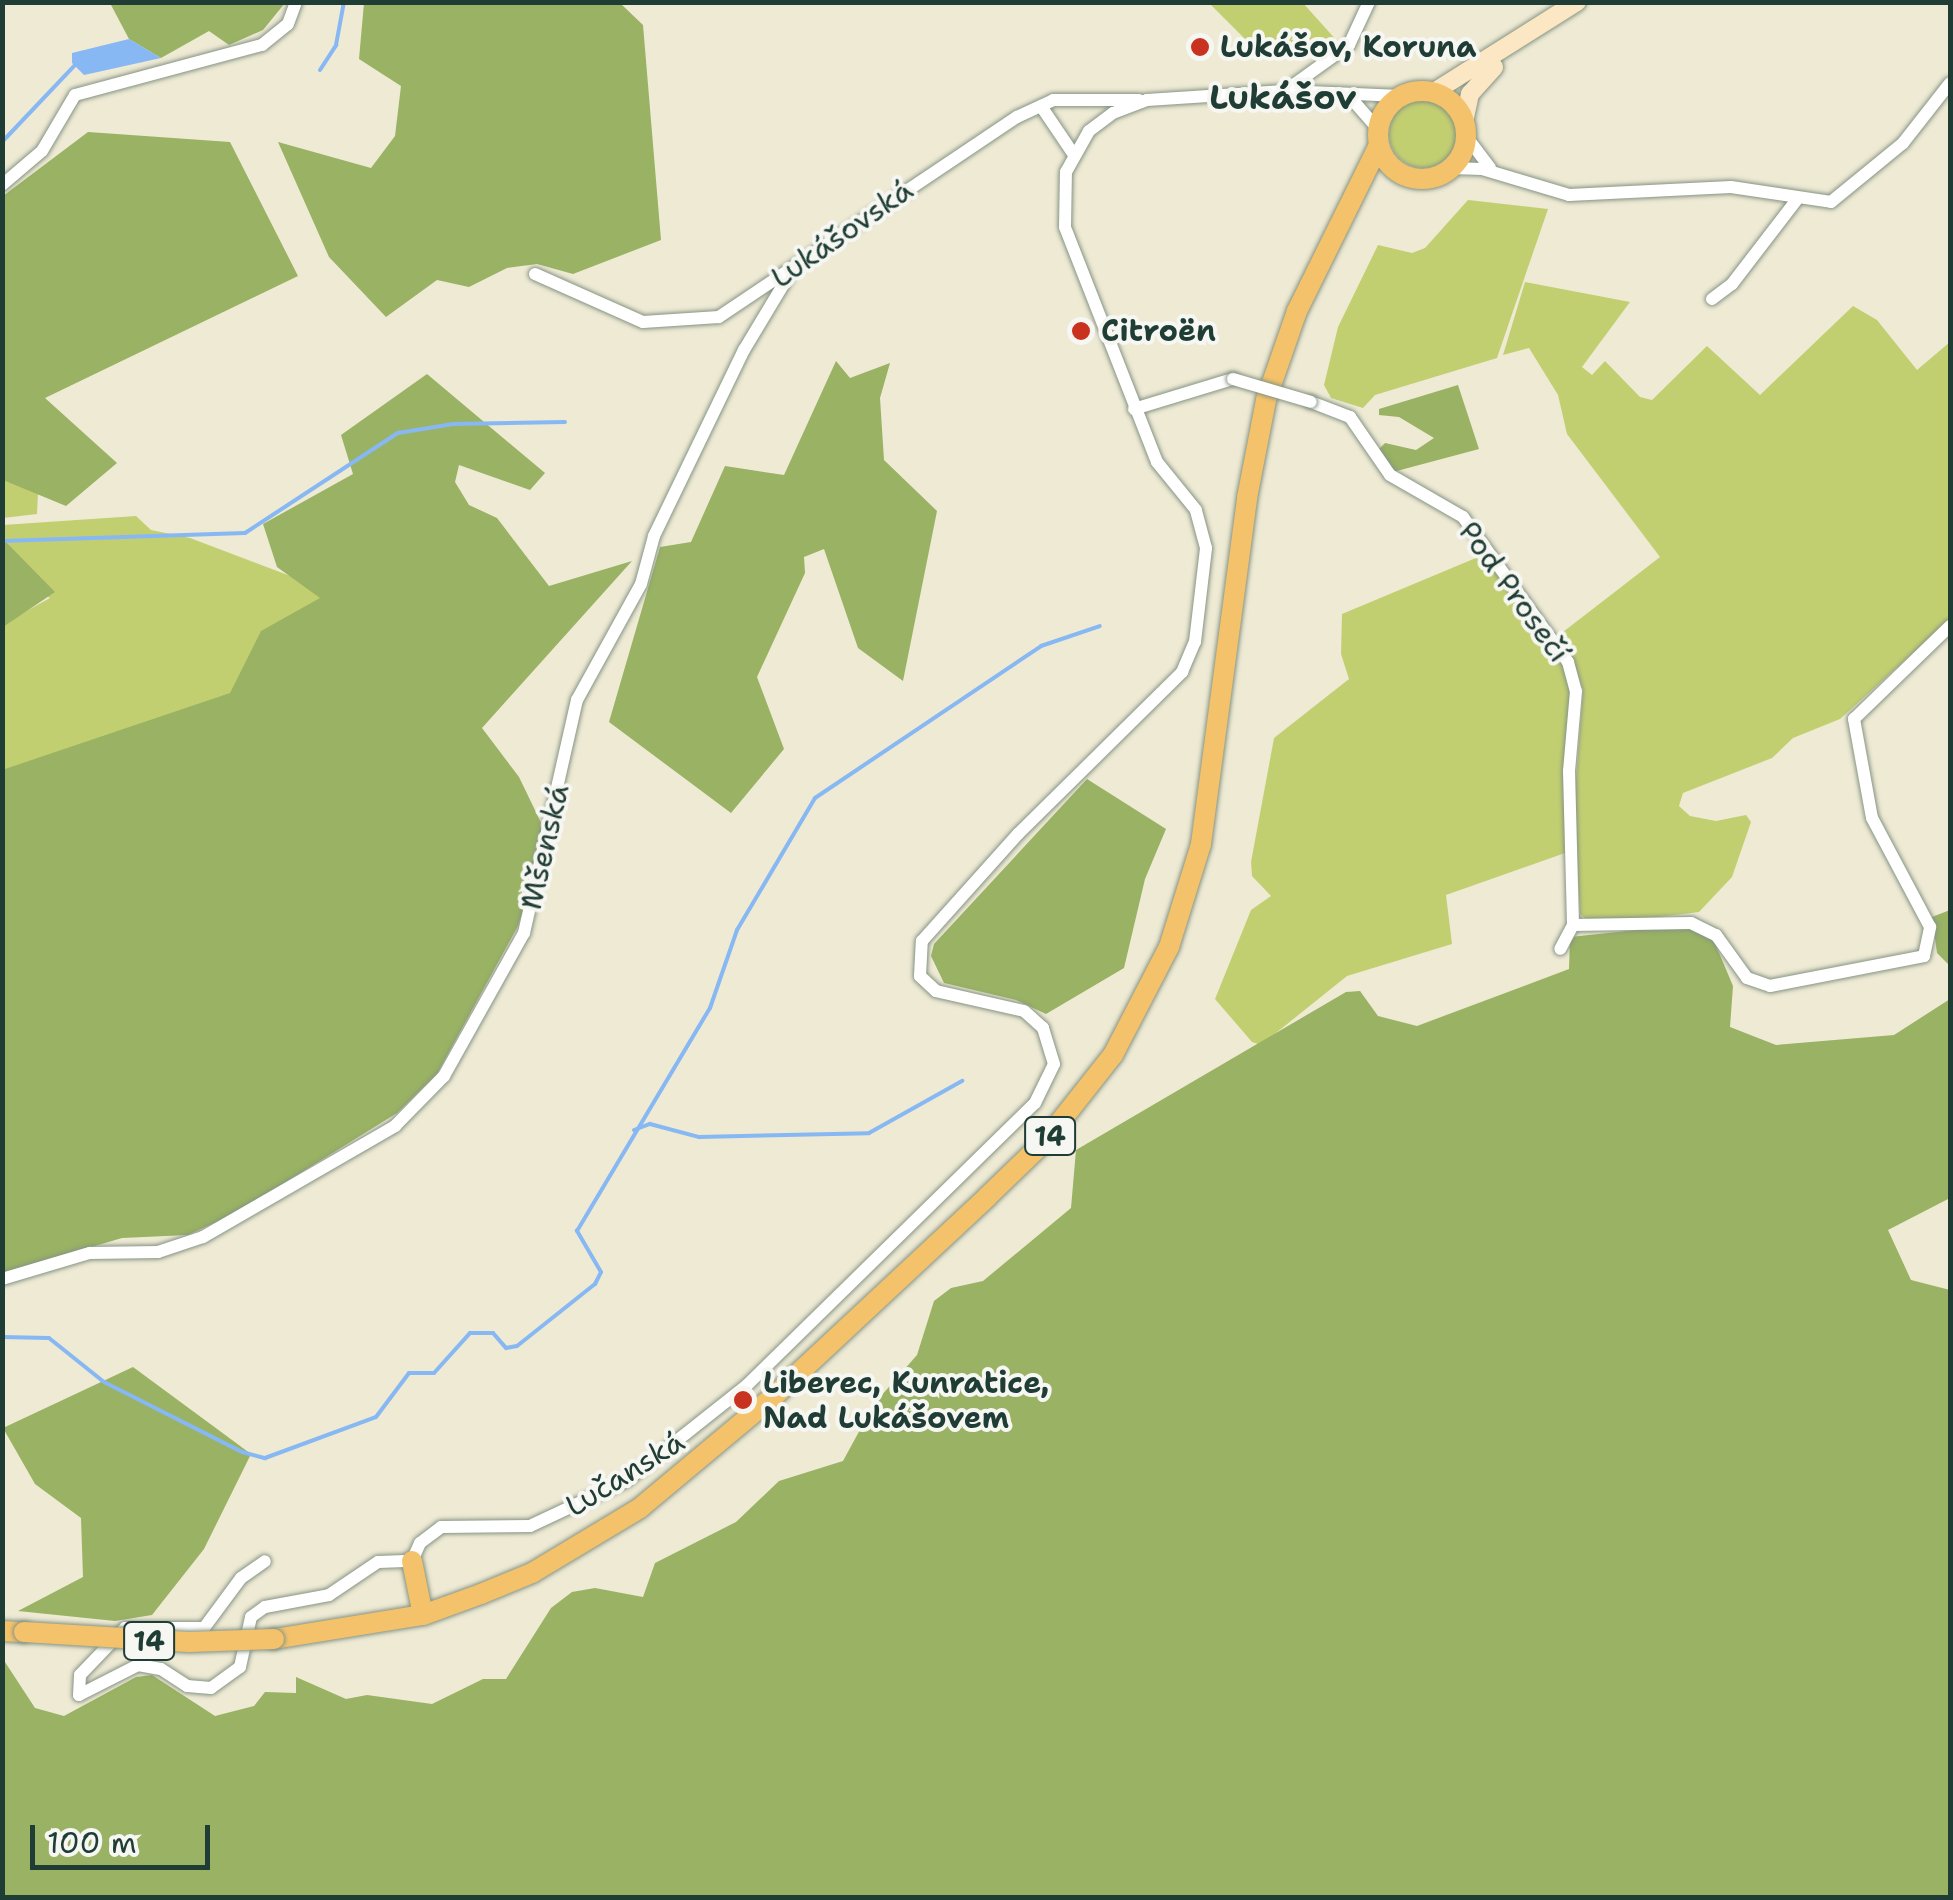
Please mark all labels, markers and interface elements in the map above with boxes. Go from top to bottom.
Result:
place label: Lukášov, Koruna [1220,29,1476,65]
marker: Lukášov, Koruna [1189,36,1211,58]
district label: Lukášov [1209,76,1357,118]
street label: Lukášovská [764,172,920,296]
place label: Citroën [1101,313,1216,349]
marker: Citroën [1070,320,1092,342]
street label: Pod Prosečí [1451,515,1577,669]
street label: Mšenská [513,781,577,913]
road number: 14 [1022,1113,1078,1159]
place label: Liberec, Kunratice, Nad Lukášovem [763,1365,1049,1436]
marker: Liberec, Kunratice, Nad Lukášovem [732,1389,754,1411]
street label: Lučanská [559,1423,691,1525]
road number: 14 [122,1618,176,1664]
scale bar [35,1805,215,1867]
text: 100 m [47,1822,137,1863]

